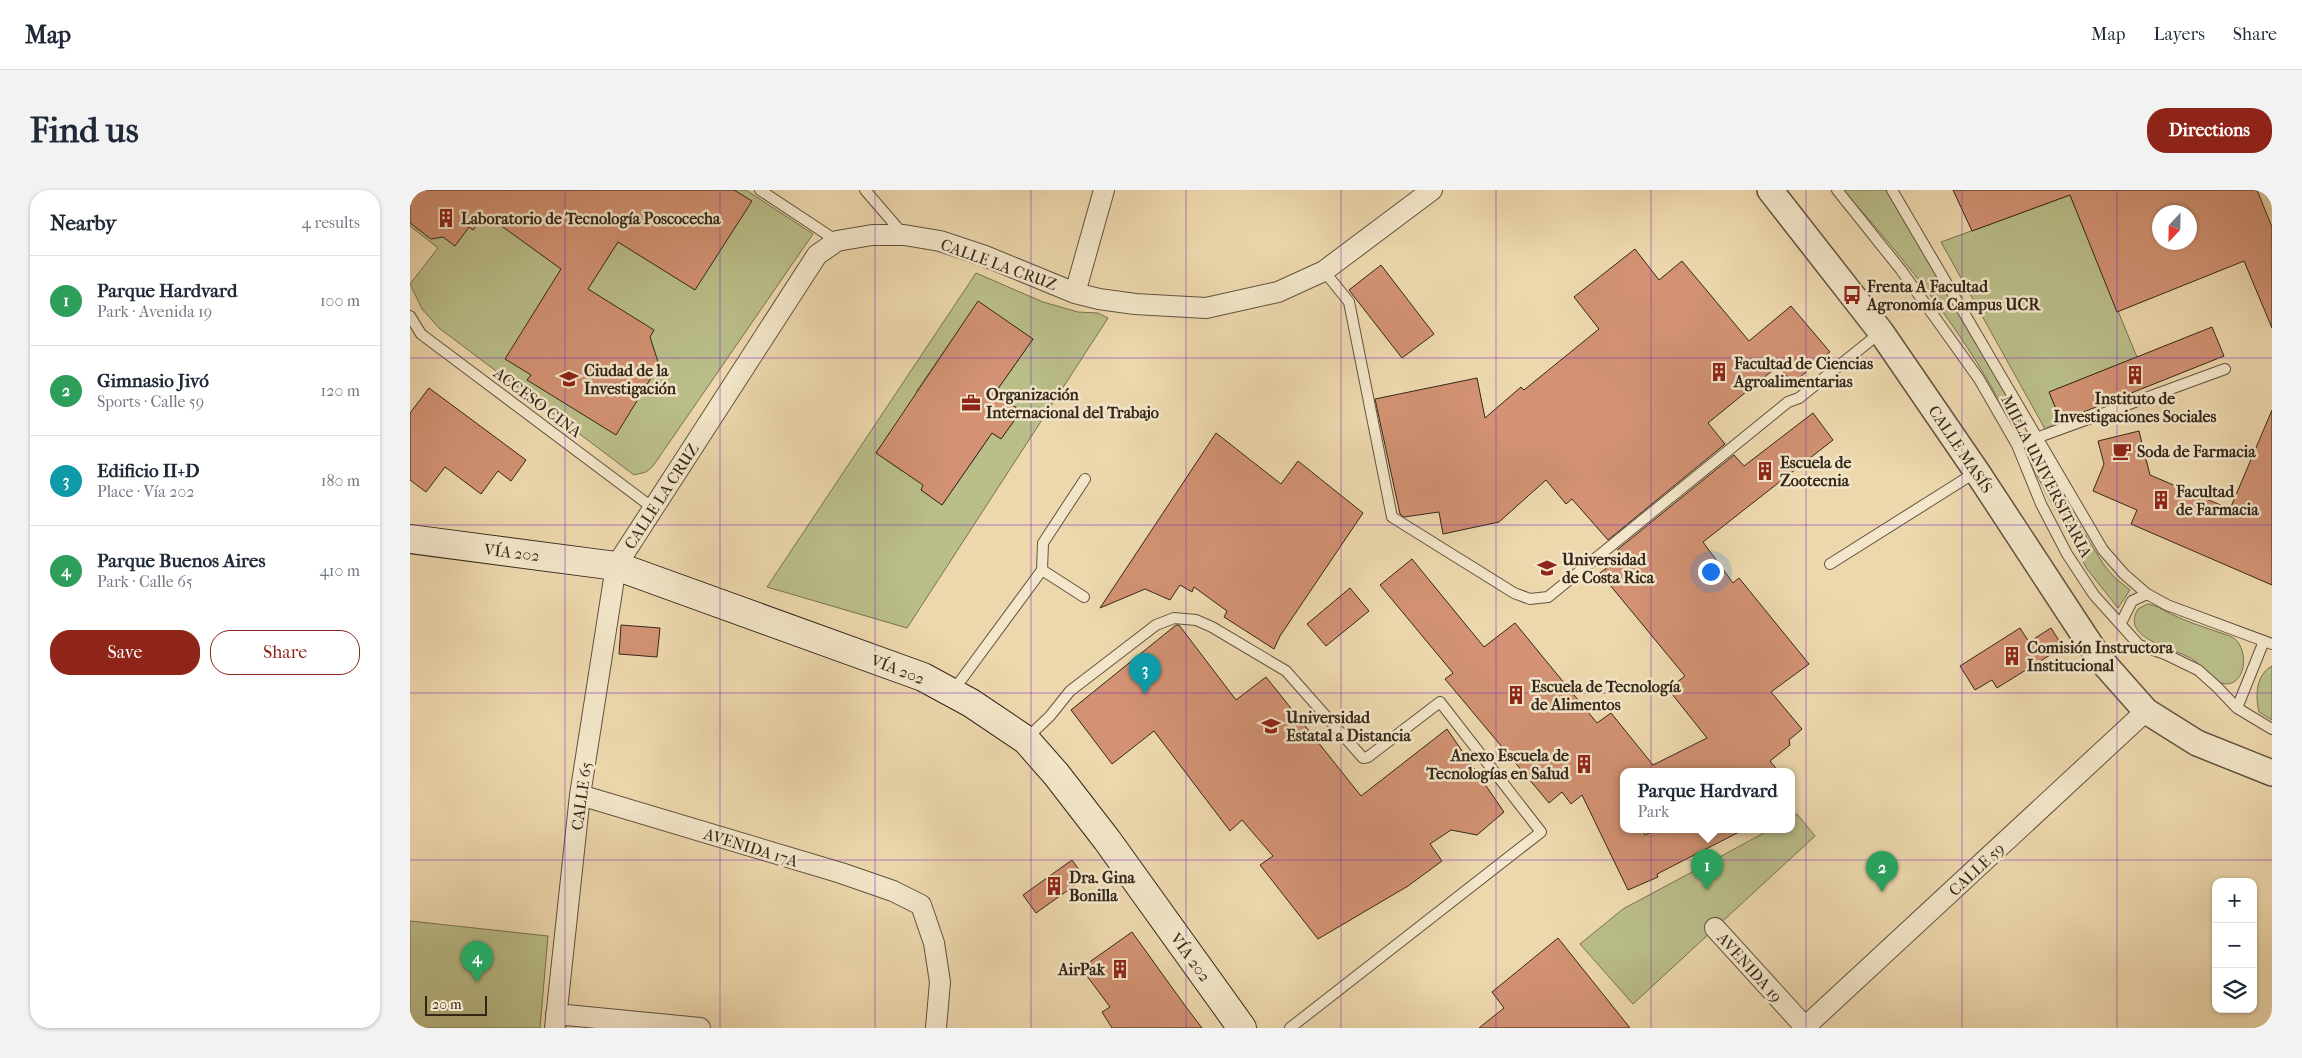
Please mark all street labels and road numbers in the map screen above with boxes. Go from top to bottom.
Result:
street label: CALLE LA CRUZ [938,235,1060,294]
street label: ACCESO CINA [489,363,586,442]
street label: MILLA UNIVERSITARIA [1997,392,2096,561]
street label: CALLE MASÍS [1924,401,1998,497]
street label: CALLE LA CRUZ [620,440,703,553]
street label: VÍA 202 [482,539,541,565]
street label: VÍA 202 [867,649,928,688]
street label: CALLE 65 [567,760,596,832]
street label: AVENIDA 17A [701,824,801,871]
street label: CALLE 59 [1945,839,2008,900]
street label: VÍA 202 [1166,928,1215,985]
street label: AVENIDA 19 [1713,928,1786,1006]

